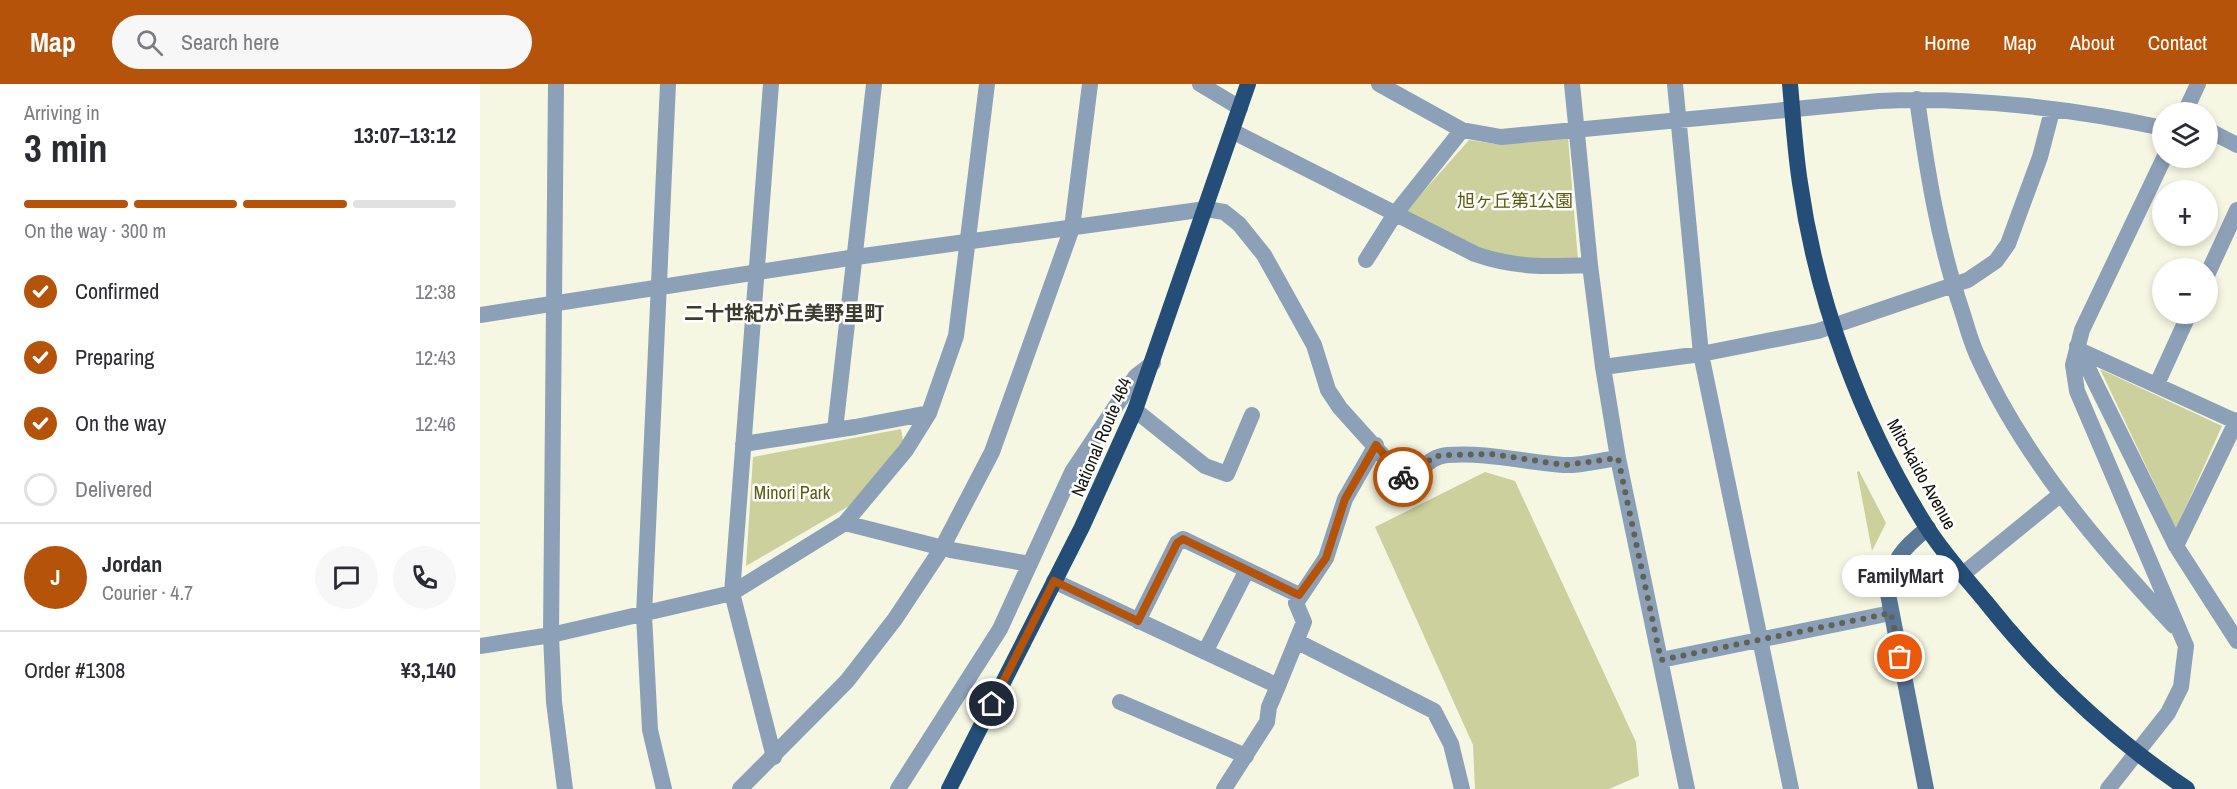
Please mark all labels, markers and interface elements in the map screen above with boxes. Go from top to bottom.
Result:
search box [112,15,532,69]
text: Map [30,23,76,61]
icon: search [133,26,166,59]
text: Search here [181,27,279,57]
text: Home [1924,28,1970,57]
text: Map [2003,28,2037,57]
text: About [2070,28,2115,57]
text: Contact [2148,28,2207,57]
text: Arriving in [24,99,100,126]
map controls [2152,102,2218,324]
button: layers [2152,102,2218,168]
text: 13:07–13:12 [354,120,456,150]
text: 3 min [24,122,108,174]
button: + [2152,180,2218,246]
park label: 旭ヶ丘第1公園 [1457,188,1573,213]
text: On the way · 300 m [24,217,166,244]
button: − [2152,258,2218,324]
icon: check [24,275,57,308]
text: Confirmed [75,276,159,306]
text: 12:38 [415,278,456,305]
district label: 二十世紀が丘美野里町 [684,299,884,326]
icon: check [24,341,57,374]
text: Preparing [75,342,154,372]
text: 12:43 [415,344,456,371]
street label: National Route 464 [1065,374,1137,500]
icon: check [24,407,57,440]
text: On the way [75,408,166,438]
text: 12:46 [415,410,456,437]
street label: Mito-kaido Avenue [1881,414,1963,534]
courier [1373,447,1433,507]
icon: bike [1387,461,1420,494]
text: Delivered [75,474,152,504]
park label: Minori Park [754,480,831,505]
button: chat [315,546,378,609]
button: phone [393,546,456,609]
text: Jordan [102,549,162,579]
callout: FamilyMart [1842,555,1958,597]
text: J [50,562,61,592]
text: FamilyMart [1858,562,1943,589]
text: Courier · 4.7 [102,579,193,606]
pin [1874,631,1925,682]
icon: bag [1883,640,1916,673]
text: Order #1308 [24,655,125,685]
text: ¥3,140 [401,655,456,685]
pin [966,678,1017,729]
icon: home [975,687,1008,720]

